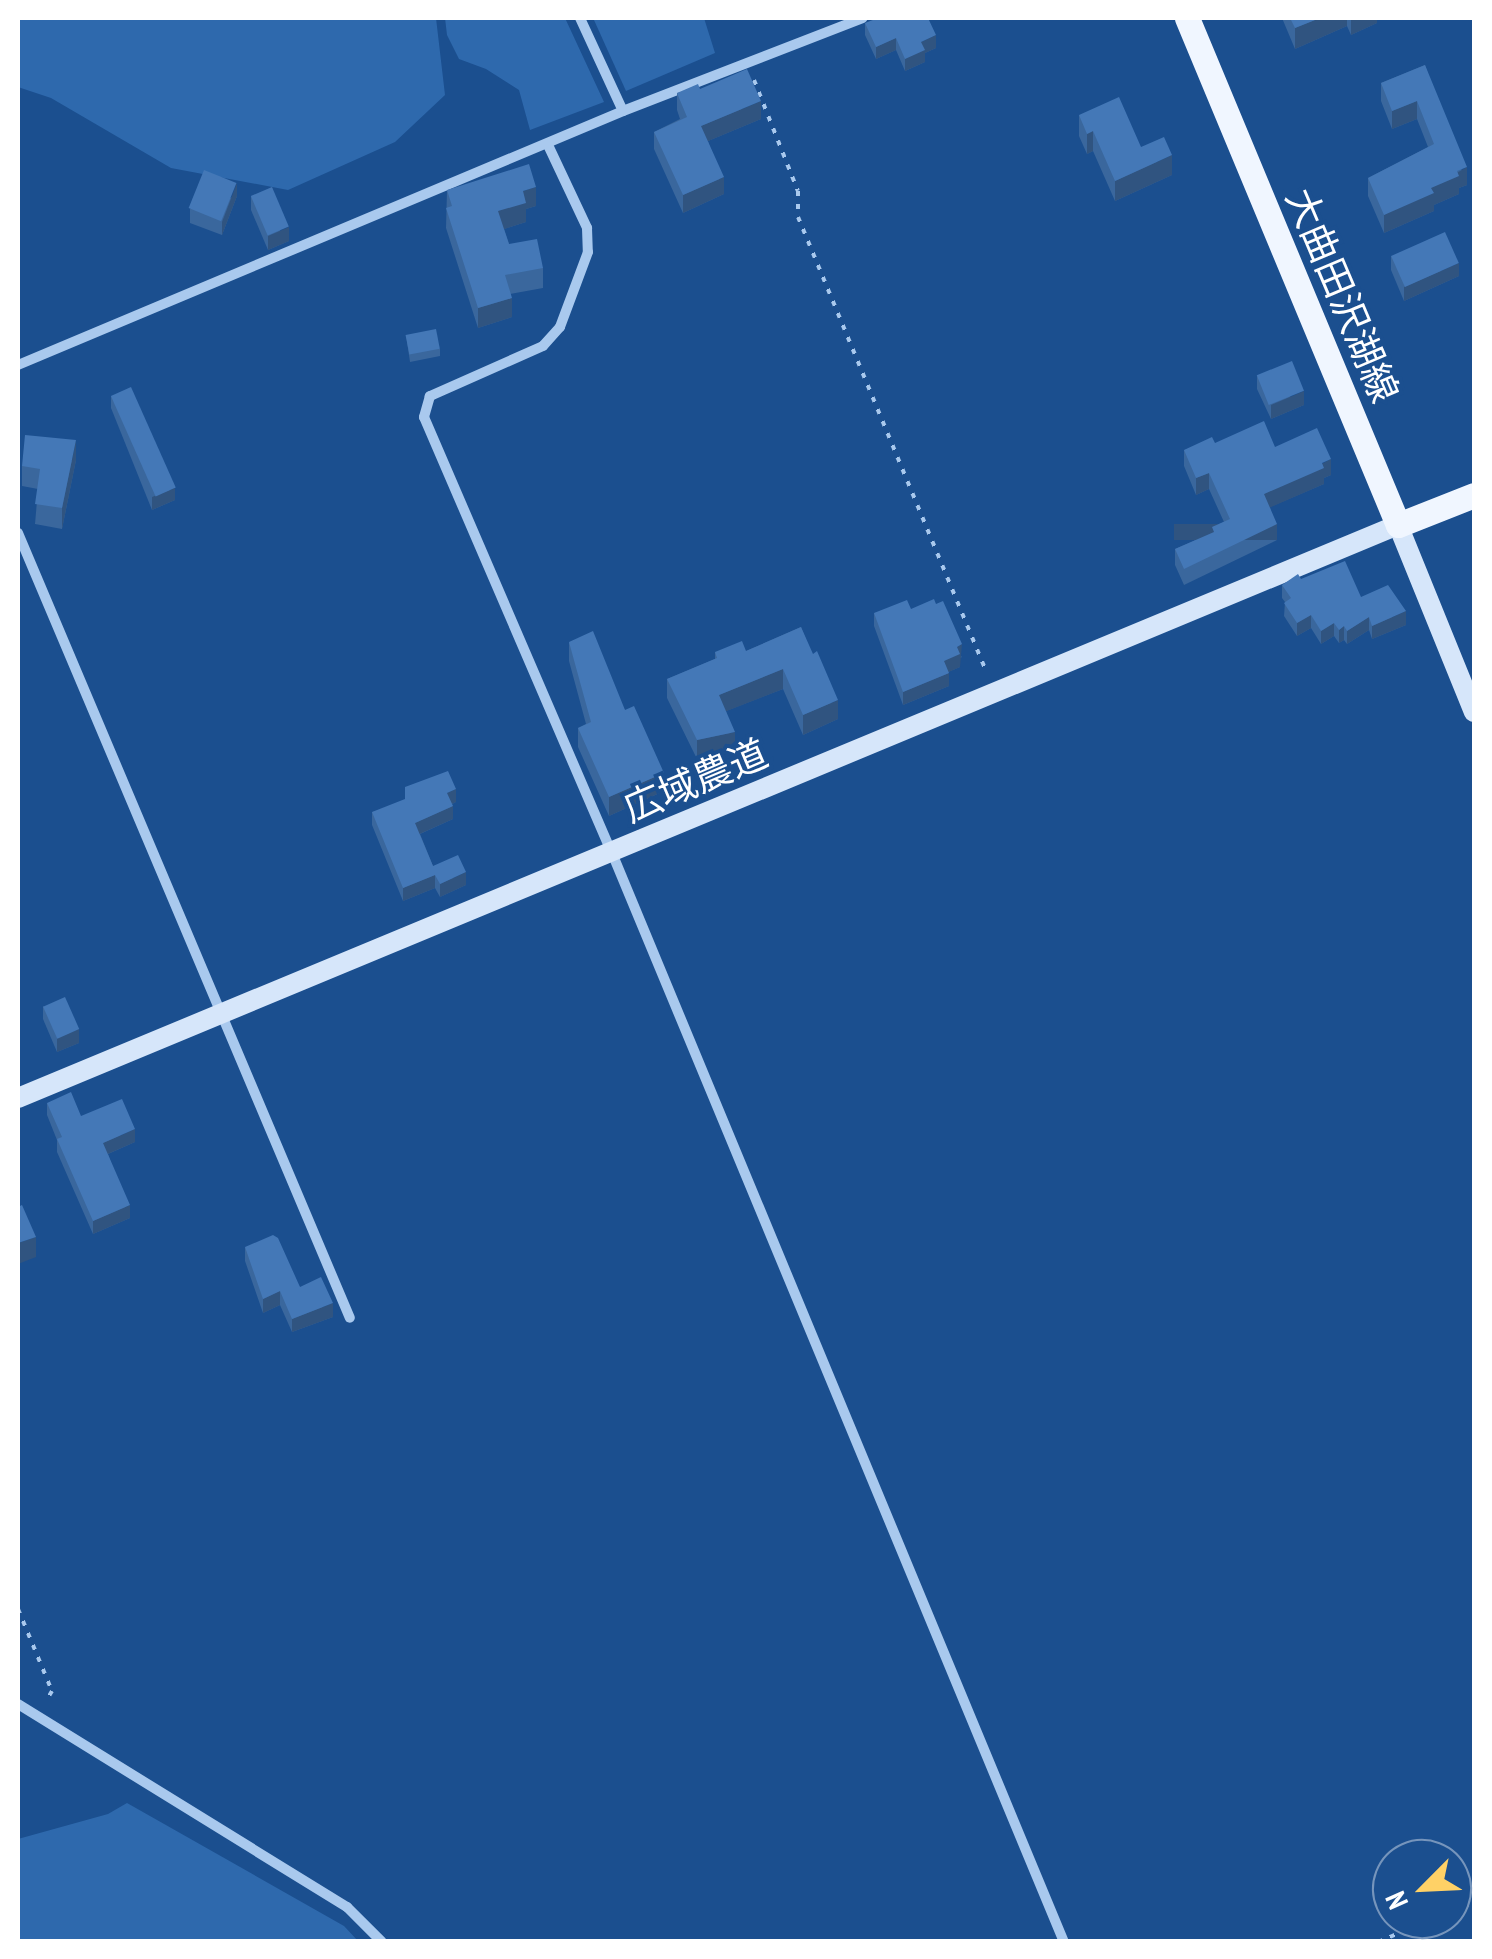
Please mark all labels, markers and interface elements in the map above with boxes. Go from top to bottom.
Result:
street label: 大曲田沢湖線 [1277,181,1409,409]
street label: 広域農道 [616,729,774,831]
north arrow [1372,1839,1472,1939]
text: N [1376,1886,1416,1915]

